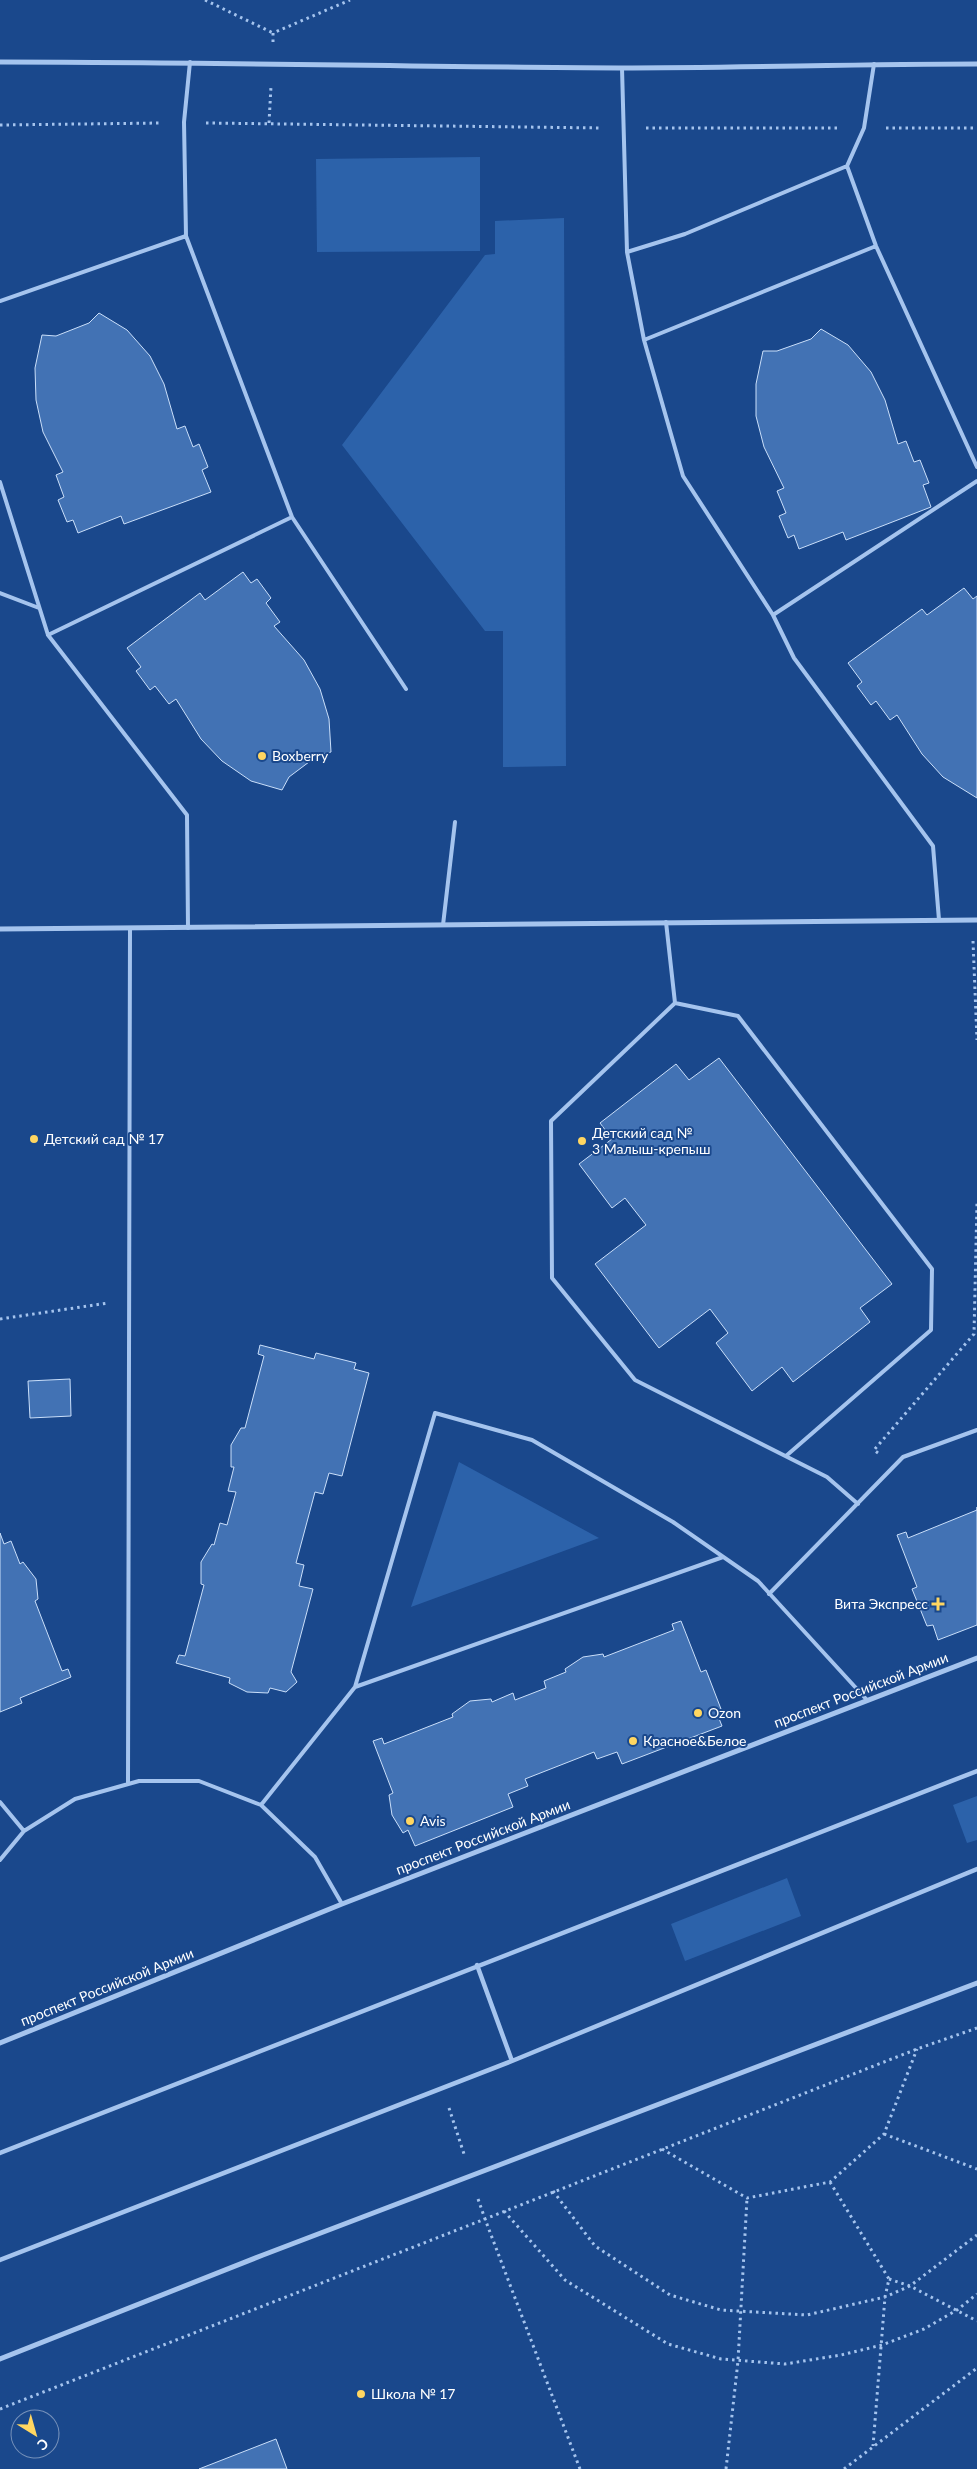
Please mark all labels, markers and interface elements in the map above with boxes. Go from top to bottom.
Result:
place label: Boxberry [272,747,329,764]
marker: Boxberry [256,750,268,762]
place label: Детский сад № 3 Малыш-крепыш [592,1124,710,1157]
place label: Детский сад № 17 [44,1130,164,1147]
marker: Детский сад № 17 [28,1133,40,1145]
marker: Детский сад № 3 Малыш-крепыш [576,1135,588,1147]
place label: Вита Экспресс [834,1595,928,1612]
marker: Вита Экспресс [932,1598,944,1610]
street label: проспект Российской Армии [771,1648,950,1731]
place label: Ozon [708,1704,741,1721]
marker: Ozon [692,1707,704,1719]
place label: Красное&Белое [643,1732,747,1749]
marker: Красное&Белое [627,1735,639,1747]
street label: проспект Российской Армии [393,1795,572,1878]
place label: Avis [420,1812,446,1829]
marker: Avis [404,1815,416,1827]
street label: проспект Российской Армии [18,1944,196,2029]
place label: Школа № 17 [371,2385,455,2402]
marker: Школа № 17 [355,2388,367,2400]
north arrow [10,2409,60,2459]
text: С [34,2435,52,2455]

